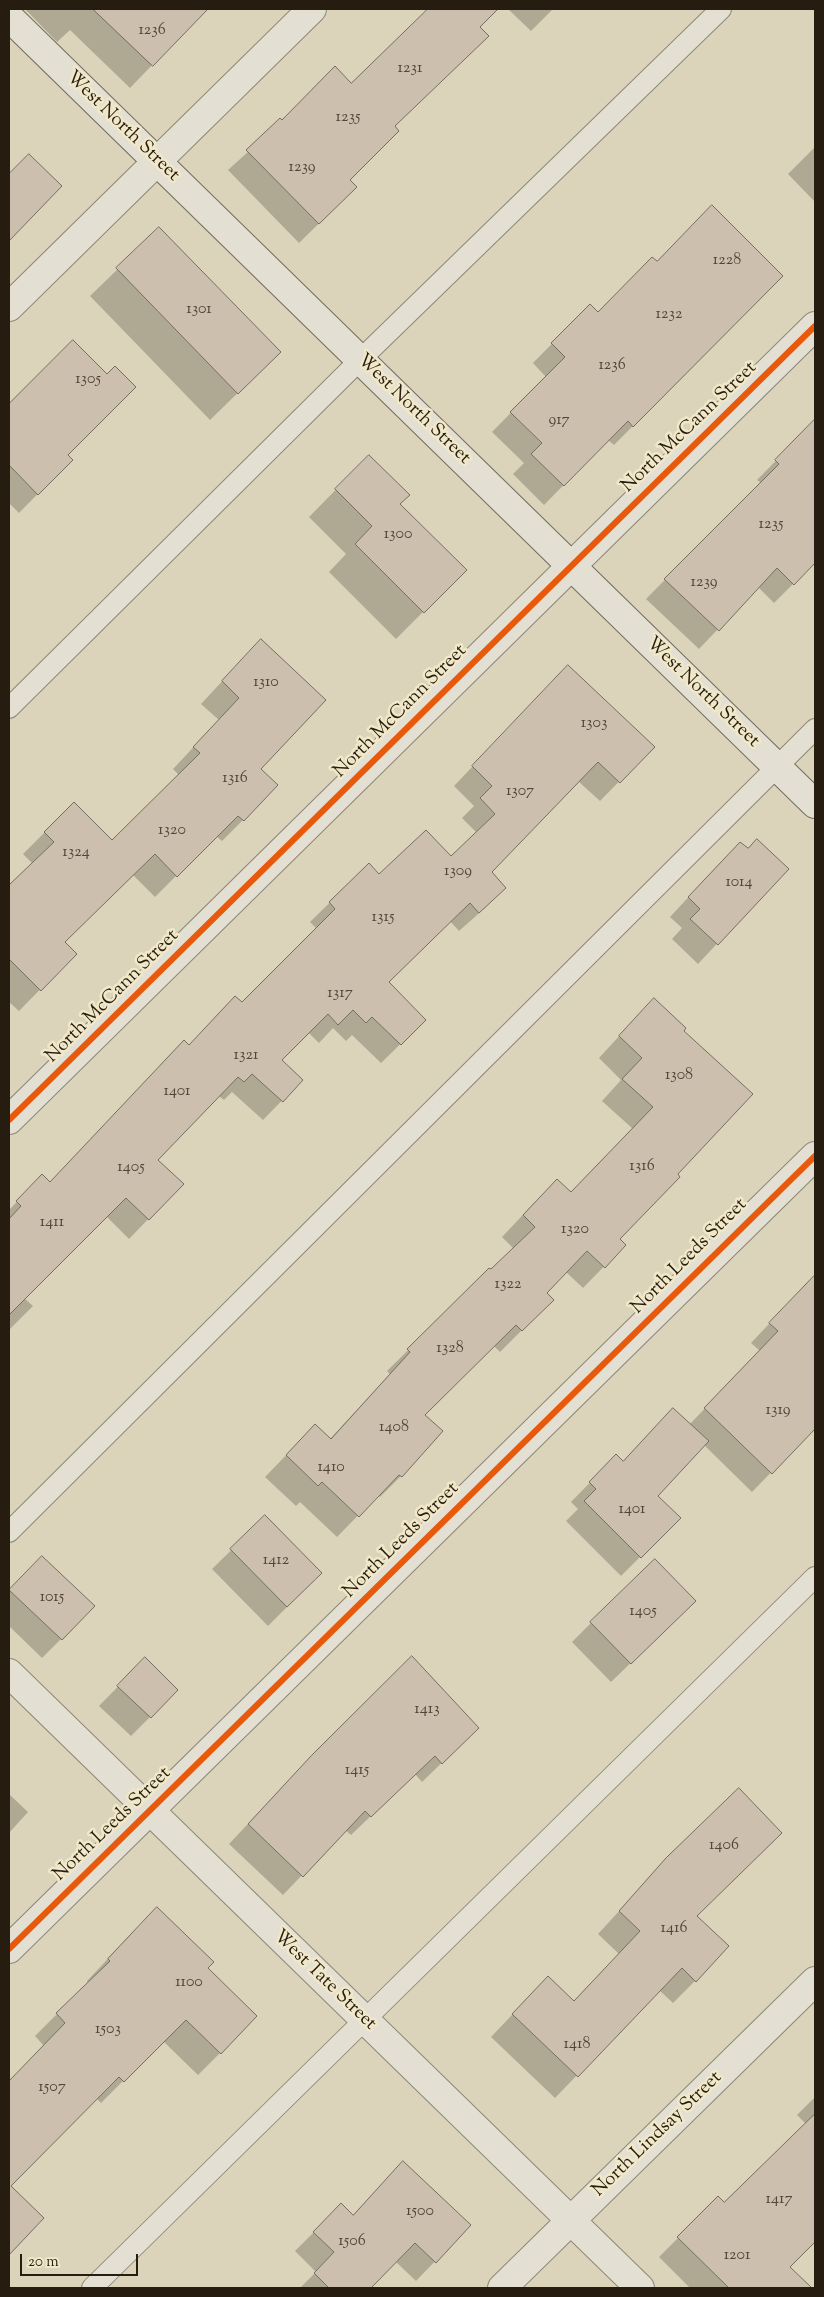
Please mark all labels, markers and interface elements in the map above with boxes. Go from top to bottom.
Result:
house number: 1236 [138,21,166,41]
house number: 1231 [398,59,422,79]
street label: West North Street [60,67,184,187]
house number: 1235 [336,108,360,128]
house number: 1239 [288,158,316,178]
house number: 1228 [713,251,741,271]
house number: 1301 [186,300,212,320]
house number: 1232 [656,305,682,325]
street label: West North Street [351,350,475,470]
house number: 1236 [598,356,626,376]
street label: North McCann Street [618,358,762,498]
house number: 1305 [75,370,101,390]
house number: 917 [548,411,570,431]
house number: 1235 [759,515,783,535]
house number: 1300 [384,525,412,545]
house number: 1239 [690,573,718,593]
street label: West North Street [640,633,764,753]
street label: North McCann Street [330,641,472,783]
house number: 1310 [253,673,279,693]
house number: 1303 [581,714,607,734]
house number: 1316 [222,769,248,789]
house number: 1307 [506,782,534,802]
house number: 1320 [158,821,186,841]
house number: 1324 [62,843,90,863]
house number: 1309 [444,862,472,882]
house number: 1014 [725,873,753,893]
house number: 1315 [372,908,394,928]
street label: North McCann Street [42,926,184,1068]
house number: 1317 [327,984,353,1004]
house number: 1321 [234,1046,258,1066]
house number: 1308 [665,1066,693,1086]
house number: 1401 [163,1082,191,1102]
house number: 1316 [629,1157,655,1177]
house number: 1405 [117,1158,145,1178]
street label: North Leeds Street [627,1194,753,1320]
house number: 1411 [40,1213,64,1233]
house number: 1320 [561,1220,589,1240]
house number: 1322 [495,1275,521,1295]
house number: 1328 [436,1339,464,1359]
house number: 1319 [766,1401,790,1421]
house number: 1408 [379,1418,409,1438]
house number: 1410 [317,1458,345,1478]
street label: North Leeds Street [339,1478,465,1604]
house number: 1401 [618,1500,646,1520]
house number: 1412 [263,1551,289,1571]
house number: 1015 [40,1588,64,1608]
house number: 1405 [629,1602,657,1622]
house number: 1413 [414,1700,440,1720]
house number: 1415 [345,1761,369,1781]
street label: North Leeds Street [49,1763,177,1887]
house number: 1406 [709,1836,739,1856]
house number: 1416 [661,1919,687,1939]
street label: West Tate Street [268,1926,380,2036]
house number: 1100 [175,1973,203,1993]
house number: 1503 [95,2020,121,2040]
house number: 1418 [564,2035,590,2055]
street label: North Lindsay Street [588,2067,728,2203]
house number: 1507 [38,2078,66,2098]
house number: 1417 [766,2190,792,2210]
house number: 1500 [406,2202,434,2222]
house number: 1506 [338,2232,366,2252]
scale bar [22,2244,140,2276]
house number: 1201 [724,2246,750,2266]
text: 20 m [28,2252,59,2273]

